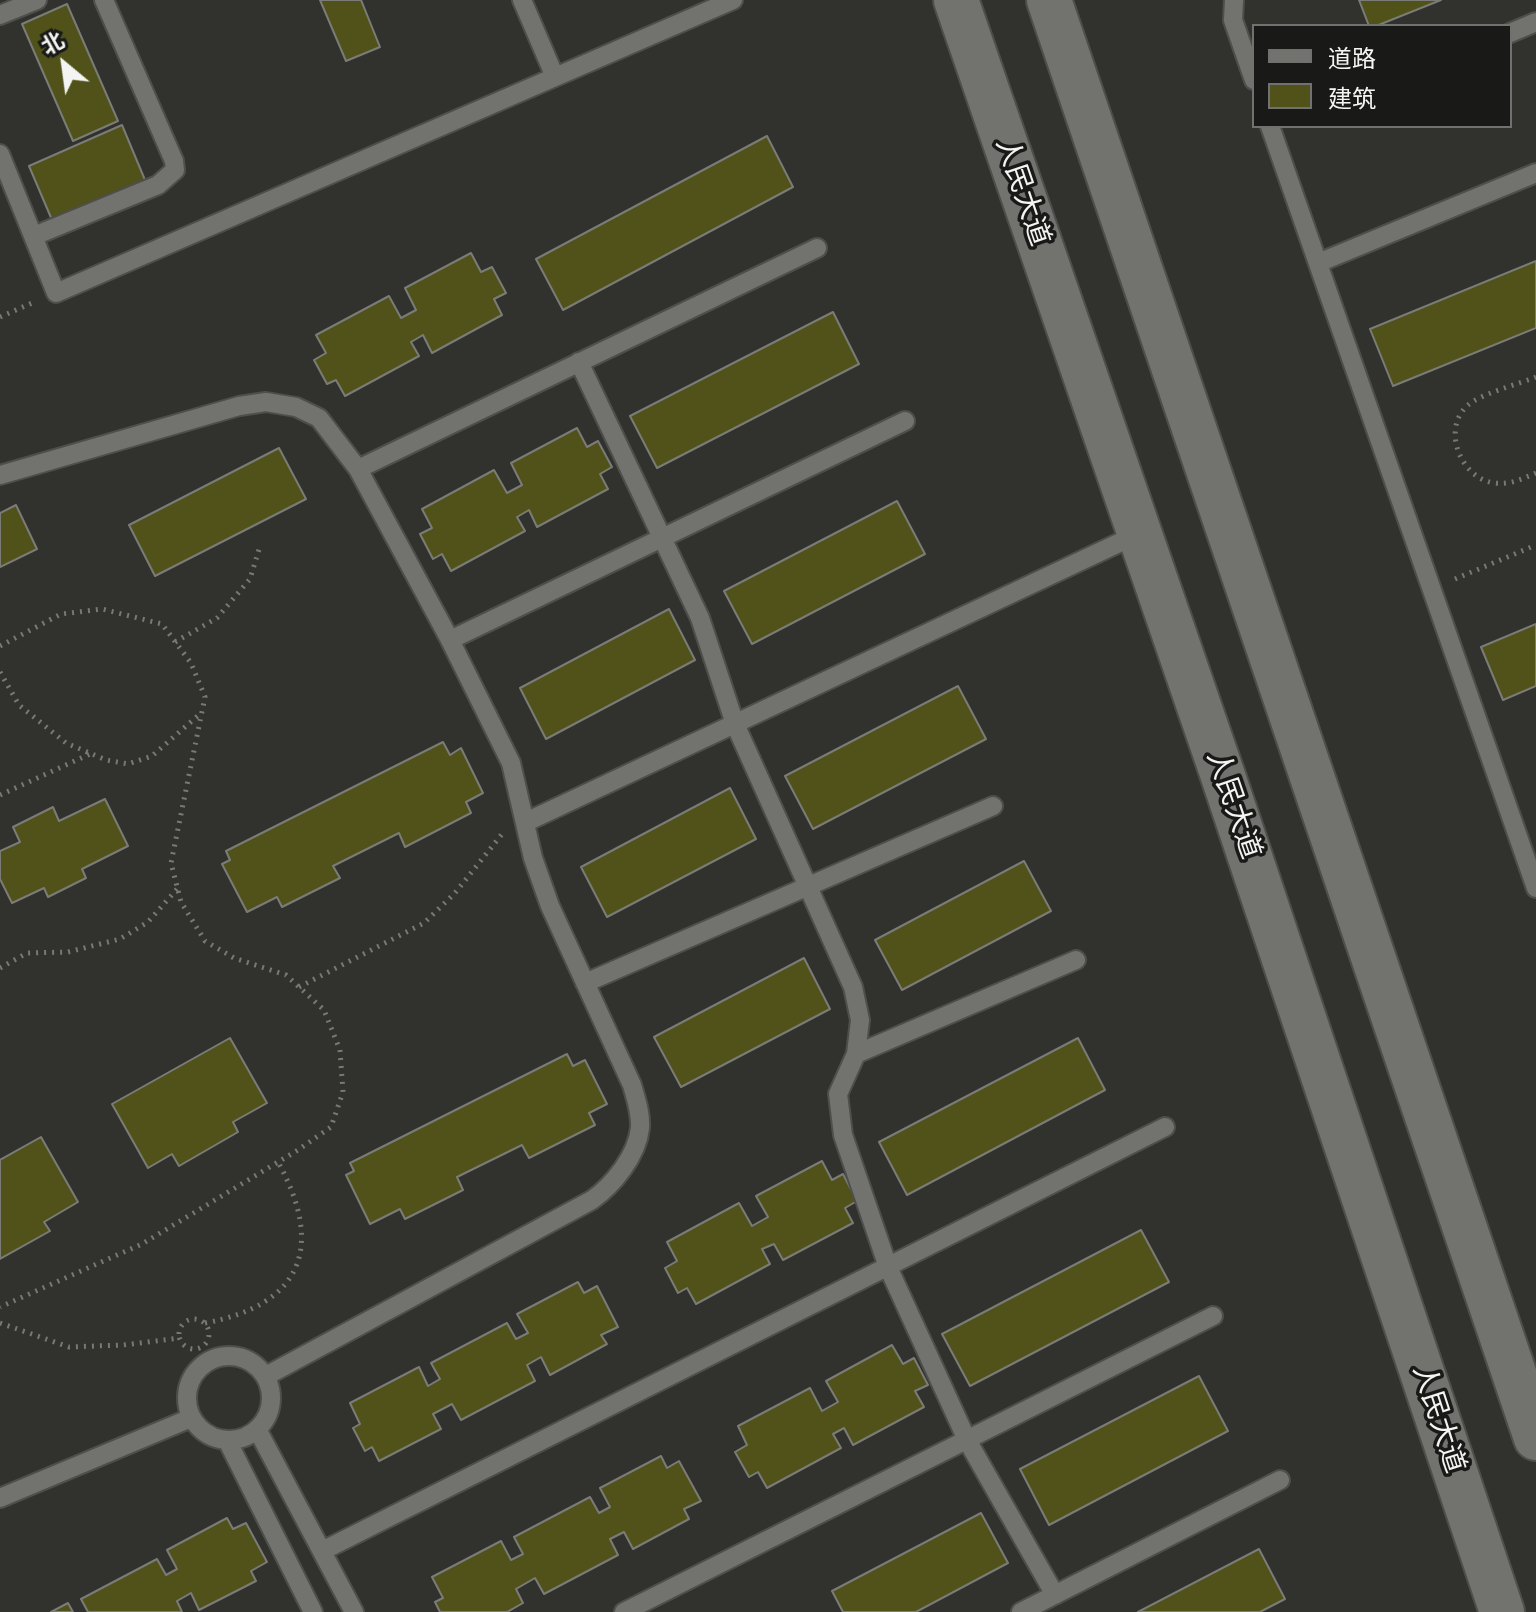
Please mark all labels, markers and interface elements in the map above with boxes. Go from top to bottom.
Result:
north arrow [24,24,104,104]
legend [1252,24,1512,128]
text: 北 [36,25,69,61]
text: 道路 [1328,43,1376,74]
text: 建筑 [1328,83,1376,114]
street label: 人民大道 [988,134,1056,250]
street label: 人民大道 [1199,747,1267,863]
street label: 人民大道 [1405,1361,1471,1477]

